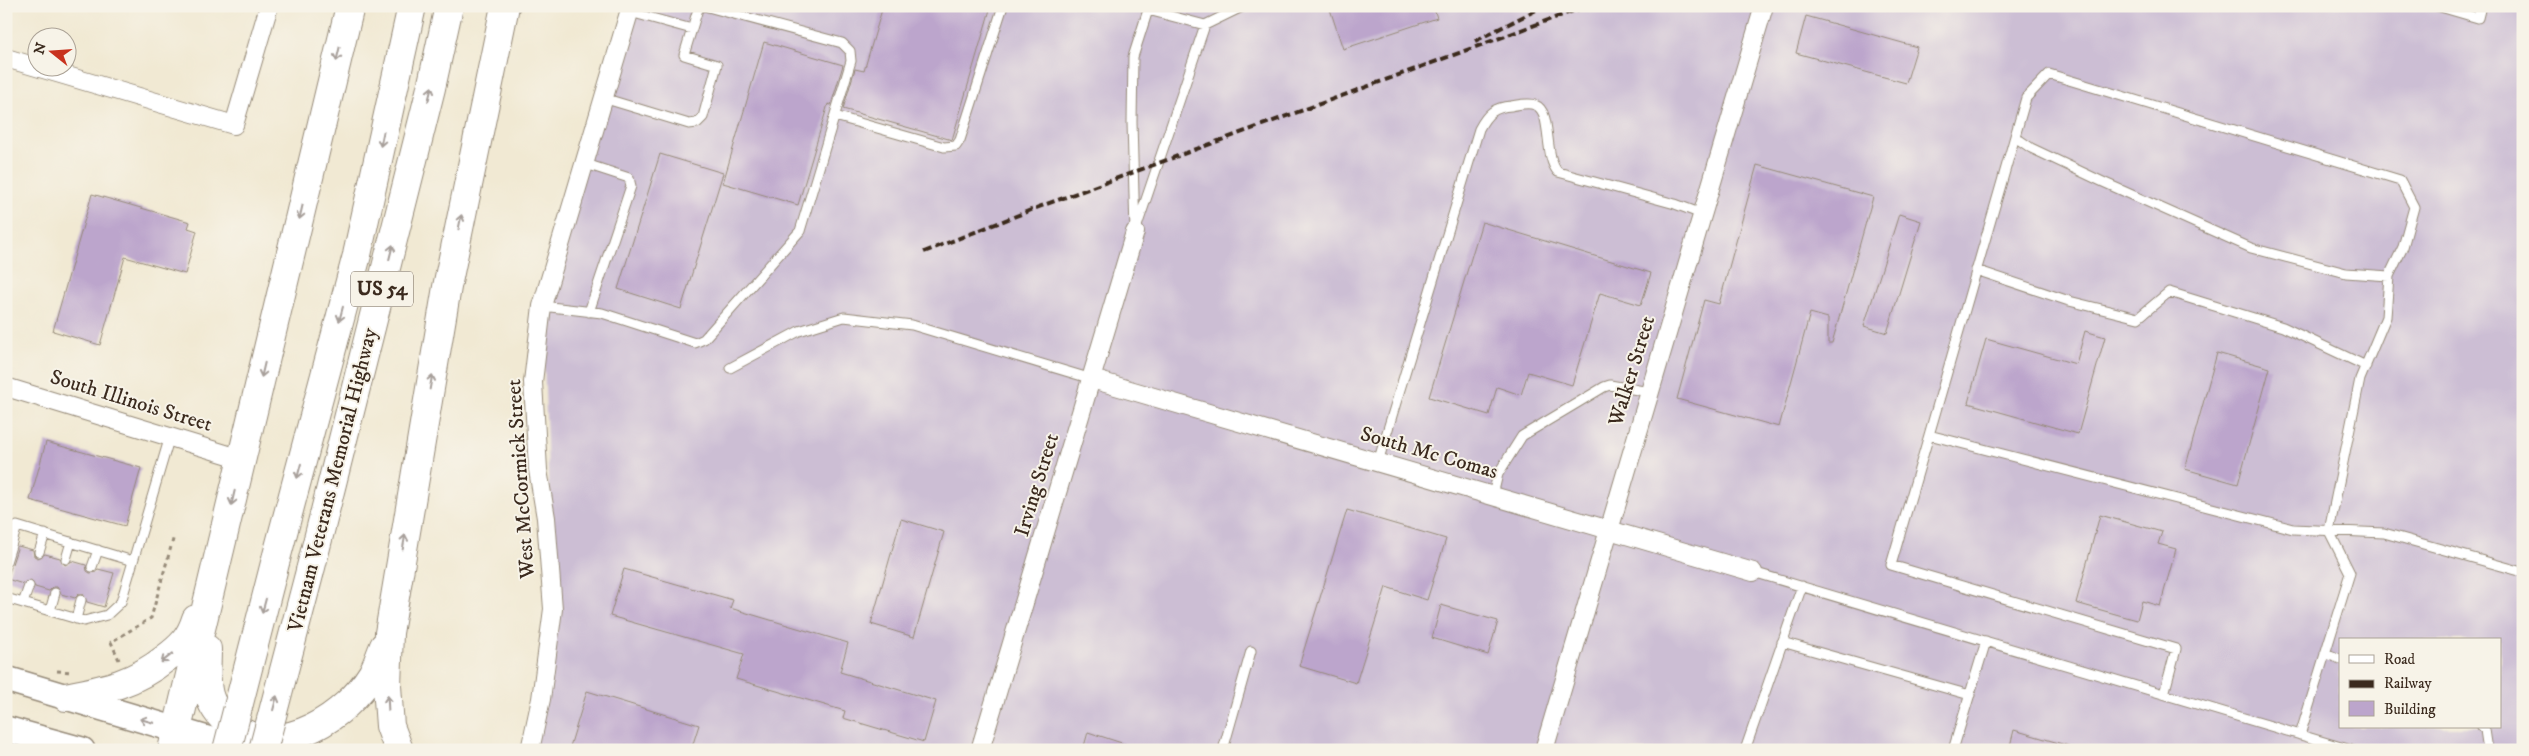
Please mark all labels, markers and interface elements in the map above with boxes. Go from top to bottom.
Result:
north arrow [28,28,78,78]
text: N [30,40,51,57]
one-way arrow [333,45,342,61]
one-way arrow [426,87,435,103]
one-way arrow [377,131,387,147]
one-way arrow [296,203,305,219]
one-way arrow [456,214,465,230]
one-way arrow [387,244,396,260]
road number: US 54 [351,272,413,306]
one-way arrow [336,306,346,322]
street label: Walker Street [1603,312,1661,430]
street label: Vietnam Veterans Memorial Highway [282,324,384,636]
one-way arrow [258,361,267,377]
street label: South Illinois Street [47,364,215,438]
one-way arrow [426,374,436,390]
street label: West McCormick Street [501,378,541,581]
street label: South Mc Comas [1357,421,1501,485]
street label: Irving Street [1009,430,1065,540]
one-way arrow [294,463,304,479]
one-way arrow [228,489,237,505]
one-way arrow [399,534,409,550]
one-way arrow [259,597,268,613]
legend [2339,638,2502,728]
text: Road [2384,650,2416,669]
one-way arrow [161,652,174,663]
text: Railway [2384,674,2432,693]
one-way arrow [271,695,280,711]
one-way arrow [384,695,393,711]
text: Building [2384,700,2436,719]
one-way arrow [139,715,155,725]

